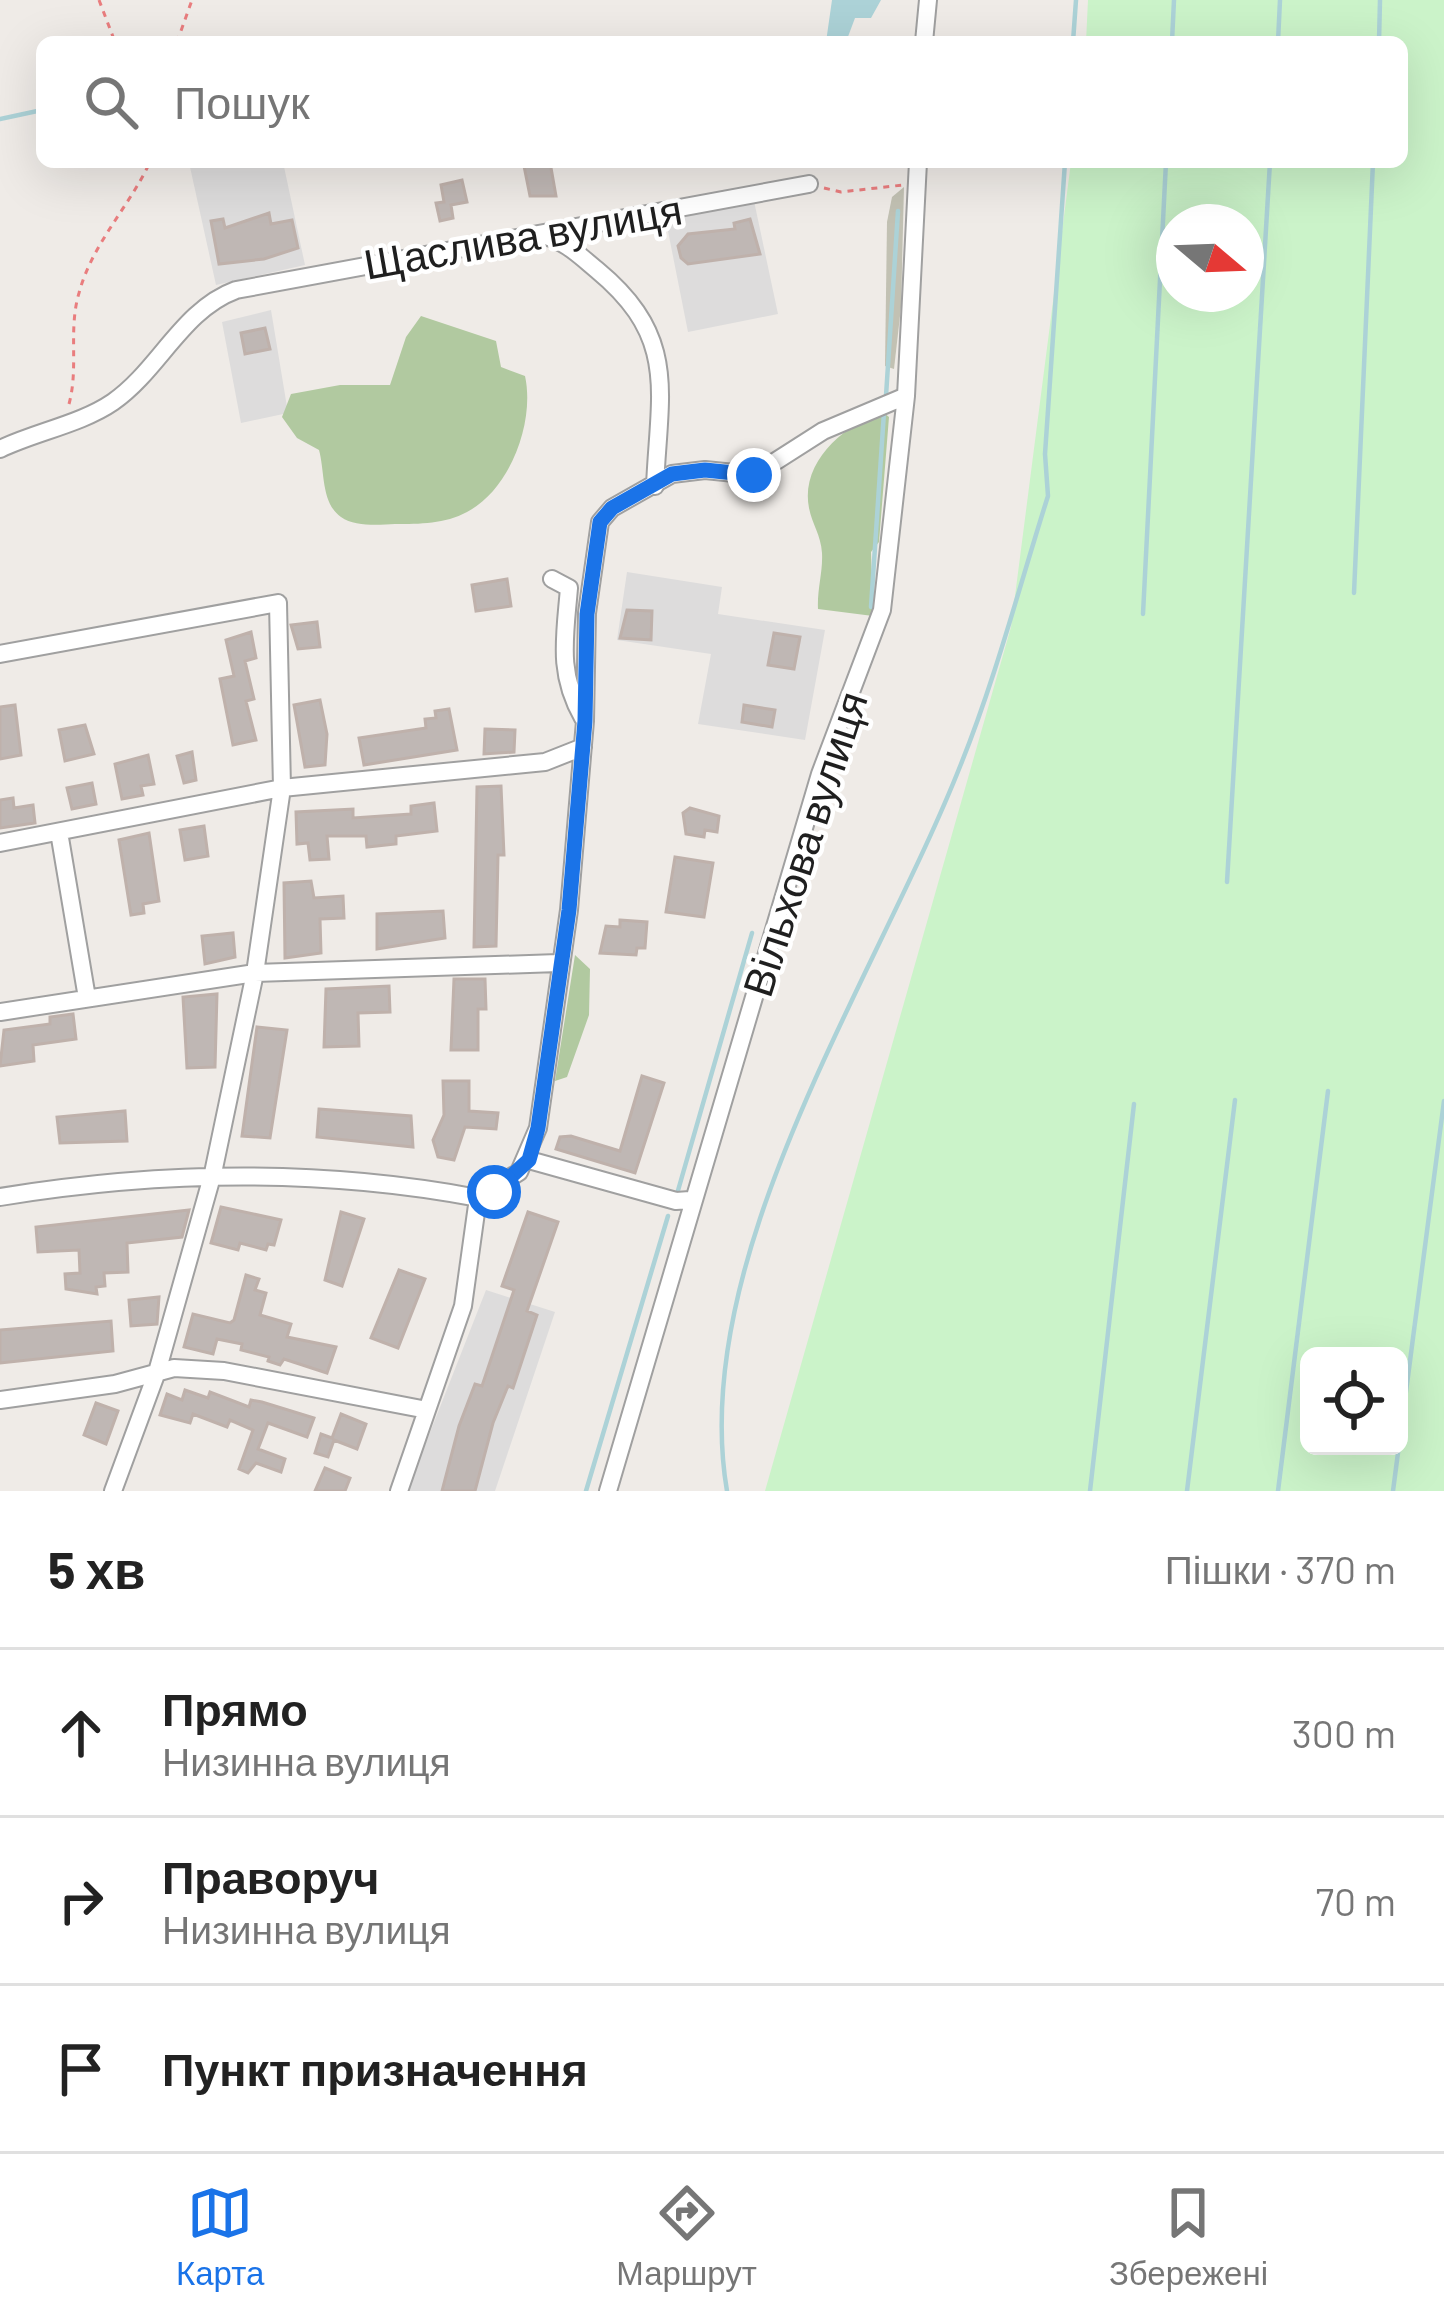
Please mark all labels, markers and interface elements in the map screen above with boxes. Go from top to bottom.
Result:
search box [36,36,1408,168]
icon: search [78,69,144,135]
text: Пошук [174,74,310,128]
street label: Щаслива вулиця [360,182,686,289]
north arrow [1156,204,1264,312]
route end [727,448,781,502]
street label: Вільхова вулиця [730,685,877,1002]
route start [467,1165,521,1219]
map controls [1300,1347,1408,1455]
button: locate [1300,1347,1408,1455]
text: 5 хв [48,1538,145,1599]
text: Пішки · 370 m [1165,1545,1396,1592]
text: Прямо [162,1681,308,1735]
icon: ahead [48,1700,114,1766]
text: 300 m [1292,1709,1396,1756]
text: Низинна вулиця [162,1737,451,1784]
text: Праворуч [162,1849,379,1903]
icon: right [48,1868,114,1934]
text: 70 m [1315,1877,1396,1924]
text: Низинна вулиця [162,1905,451,1952]
icon: arrive [48,2036,114,2102]
text: Пункт призначення [162,2041,588,2095]
tab: Карта [176,2180,264,2293]
tab: Маршрут [616,2180,757,2293]
tab: Збережені [1109,2180,1268,2293]

